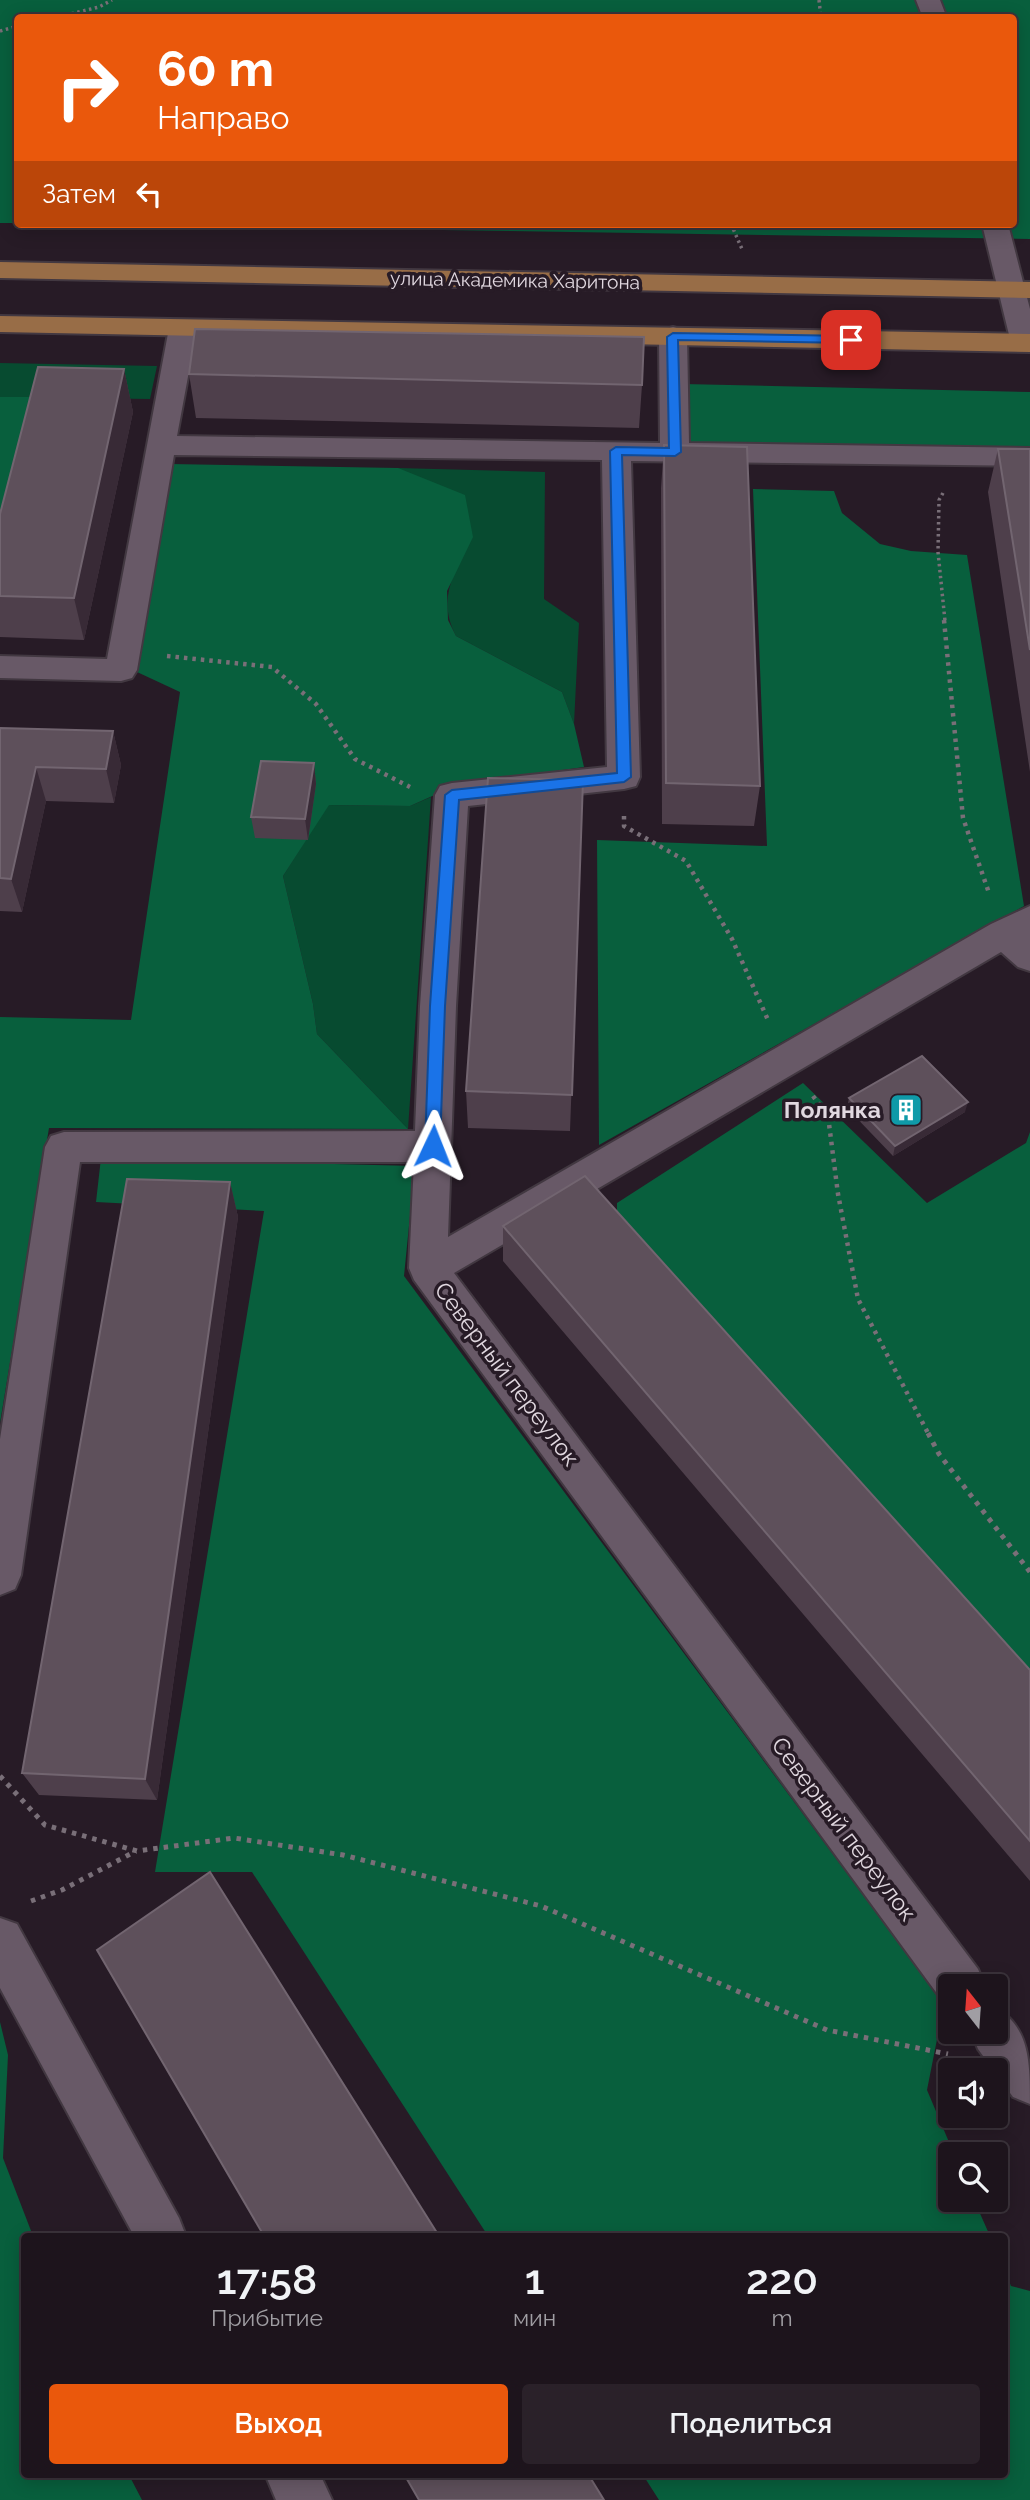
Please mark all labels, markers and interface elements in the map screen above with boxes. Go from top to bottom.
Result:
text: 60 m [157,40,274,97]
icon: right [42,42,133,133]
text: Направо [157,99,289,136]
icon: left [130,175,168,213]
text: Затем [42,179,116,209]
street label: улица Академика Харитона [390,267,640,293]
pin [821,310,881,370]
icon: arrive [832,321,870,359]
building icon: Полянка [887,1091,925,1129]
place label: Полянка [784,1096,881,1123]
position arrow [396,1109,470,1183]
street label: Северный переулок [430,1277,585,1471]
street label: Северный переулок [767,1732,922,1926]
north arrow [938,1974,1008,2044]
map controls [938,1974,1008,2212]
button: sound [938,2058,1008,2128]
button: search [938,2142,1008,2212]
text: 17:58 [217,2255,317,2304]
text: 1 [525,2255,544,2304]
text: 220 [746,2255,818,2304]
text: Прибытие [211,2304,323,2331]
text: мин [513,2304,556,2331]
text: m [771,2304,793,2331]
button: Выход [49,2384,508,2464]
button: Поделиться [522,2384,980,2464]

